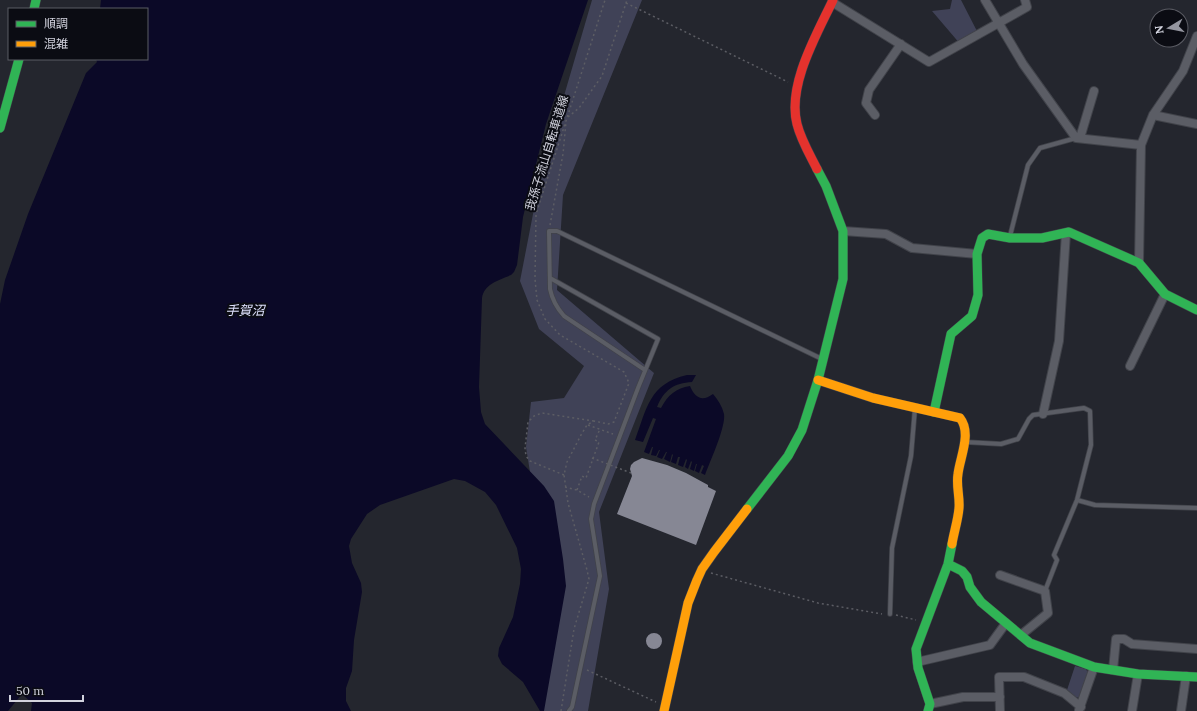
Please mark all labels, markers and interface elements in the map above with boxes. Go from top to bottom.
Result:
legend [8,8,148,60]
north arrow [1149,8,1189,48]
text: 順調 [44,16,68,31]
text: N [1151,24,1167,35]
text: 混雑 [44,36,68,51]
street label: 我孫子流山自転車道線 [522,93,571,212]
water label: 手賀沼 [225,302,266,319]
scale bar [10,677,83,703]
text: 50 m [16,683,44,698]

